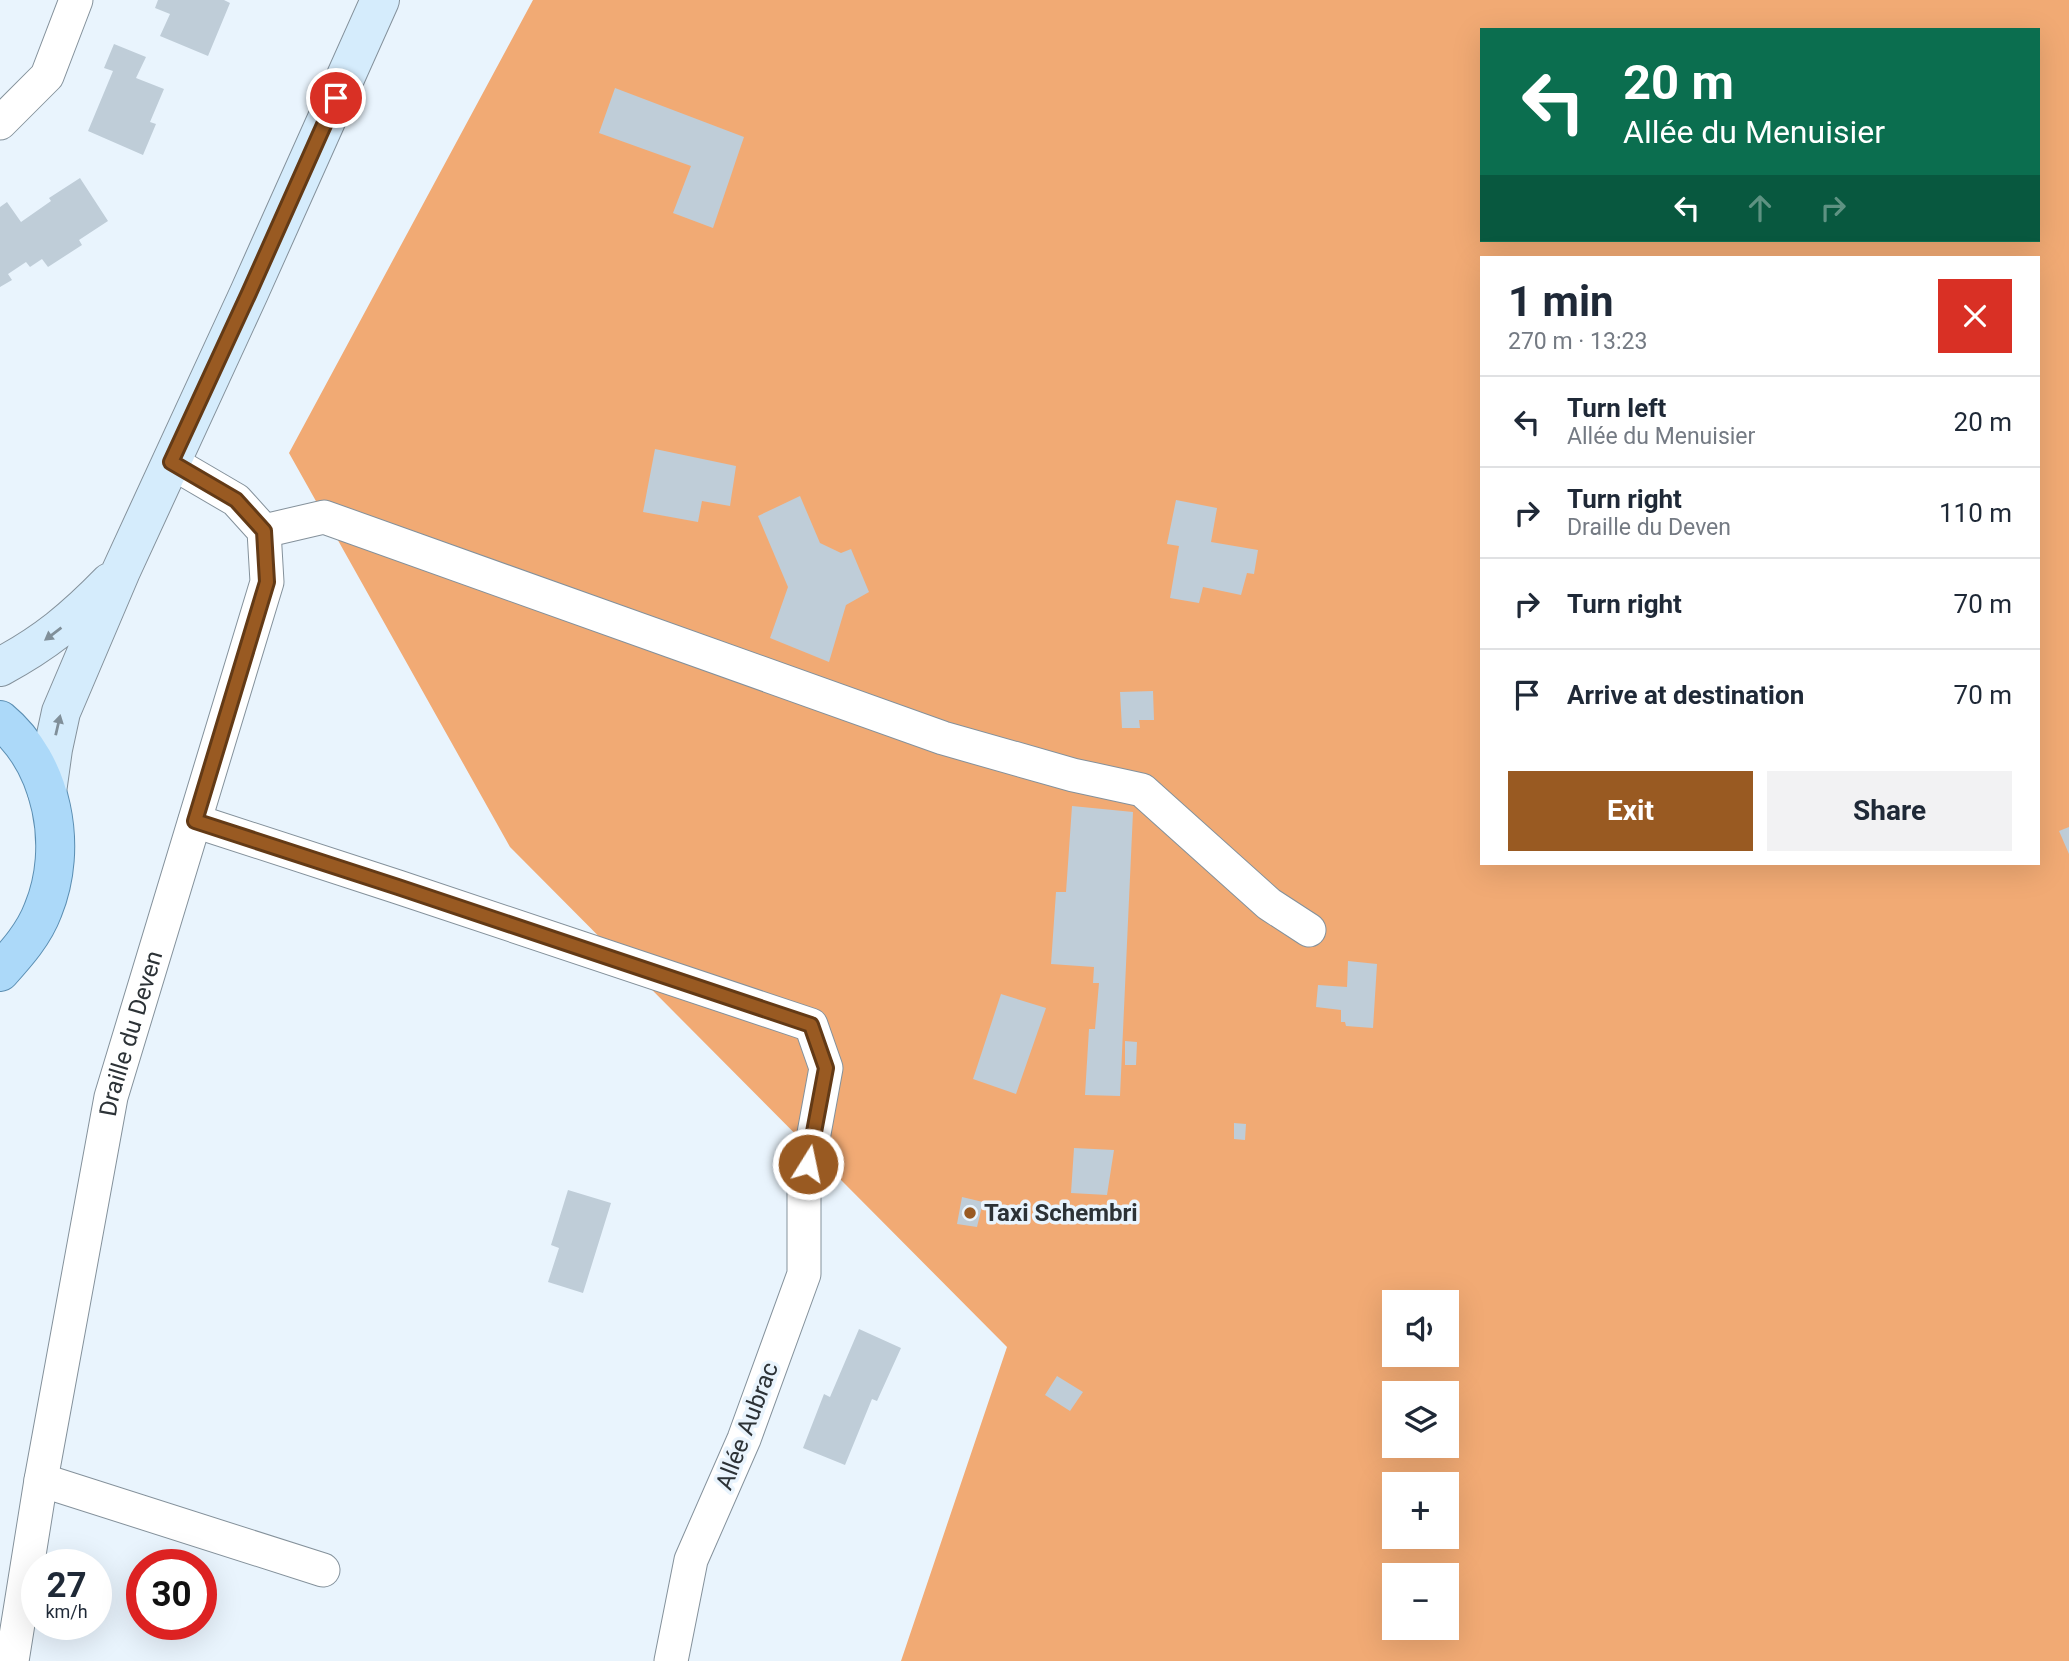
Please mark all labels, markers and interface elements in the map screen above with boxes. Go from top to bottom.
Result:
text: 20 m [1623,54,1734,111]
icon: left [1508,56,1599,147]
pin [306,68,366,128]
icon: arrive [317,79,355,117]
text: Allée du Menuisier [1623,113,1885,151]
icon: left [1668,189,1706,227]
icon: ahead [1741,189,1779,227]
icon: right [1814,189,1852,227]
text: 1 min [1508,277,1614,326]
button: close [1938,279,2012,353]
text: 270 m · 13:23 [1508,328,1647,355]
text: Turn left [1567,393,1666,423]
icon: left [1508,403,1546,441]
text: 20 m [1954,407,2012,437]
text: Allée du Menuisier [1567,423,1755,450]
text: Turn right [1567,484,1682,514]
icon: right [1508,494,1546,532]
text: 110 m [1939,498,2012,528]
text: Draille du Deven [1567,514,1731,541]
icon: right [1508,585,1546,623]
text: Turn right [1567,589,1682,619]
text: 70 m [1954,589,2012,619]
one-way arrow [44,626,62,640]
icon: arrive [1508,676,1546,714]
text: Arrive at destination [1567,680,1804,710]
text: 70 m [1954,680,2012,710]
one-way arrow [53,714,64,736]
button: Exit [1508,771,1753,851]
button: Share [1767,771,2012,851]
street label: Draille du Deven [94,947,168,1118]
position arrow [771,1127,845,1201]
place label: Taxi Schembri [984,1199,1138,1227]
marker: Taxi Schembri [962,1205,978,1221]
map controls [1382,1290,1459,1640]
button: sound [1382,1290,1459,1367]
street label: Allée Aubrac [710,1358,784,1494]
button: layers [1382,1381,1459,1458]
button: + [1382,1472,1459,1549]
speed limit sign: 30 [126,1549,217,1640]
button: − [1382,1563,1459,1640]
text: 27 [46,1565,87,1606]
text: km/h [45,1601,88,1622]

